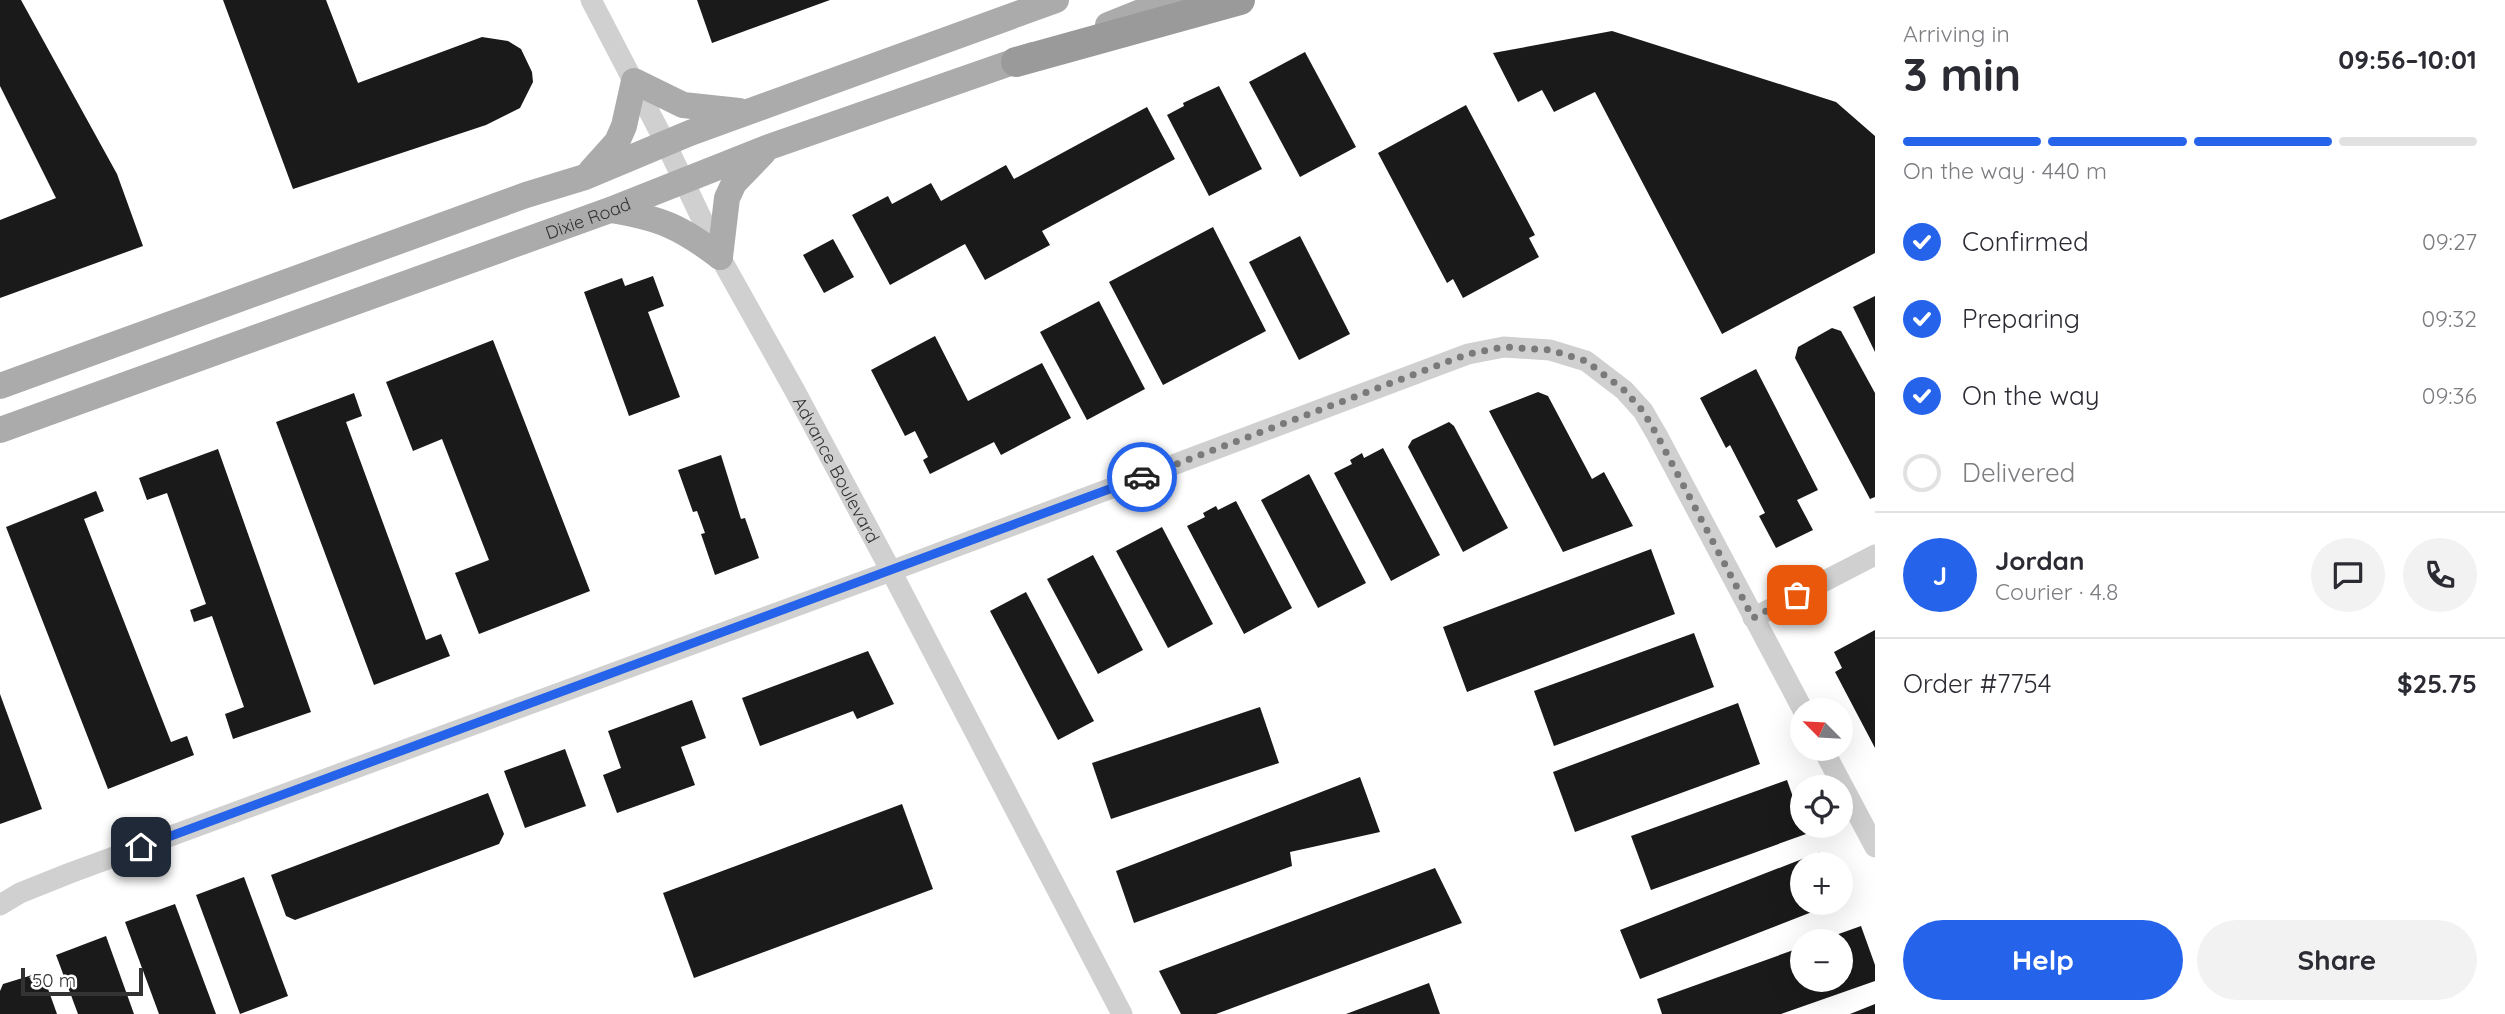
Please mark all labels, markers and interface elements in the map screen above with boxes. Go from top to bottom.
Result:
text: Arriving in [1903,19,2010,48]
text: 09:56–10:01 [2338,43,2477,76]
text: 3 min [1903,45,2021,103]
text: On the way · 440 m [1903,156,2107,185]
street label: Dixie Road [542,192,634,244]
icon: check [1903,223,1941,261]
text: Confirmed [1962,225,2089,258]
text: 09:27 [2422,227,2477,256]
icon: check [1903,300,1941,338]
text: Preparing [1962,302,2080,335]
text: 09:32 [2421,304,2477,333]
icon: check [1903,377,1941,415]
text: On the way [1962,379,2100,412]
text: 09:36 [2422,381,2477,410]
street label: Advance Boulevard [788,392,885,547]
courier [1107,442,1177,512]
text: Delivered [1962,456,2075,489]
icon: car [1123,458,1161,496]
button: chat [2311,538,2385,612]
button: phone [2403,538,2477,612]
text: Jordan [1995,544,2084,577]
text: J [1933,559,1947,592]
pin [1767,565,1827,625]
icon: bag [1778,576,1816,614]
text: Courier · 4.8 [1995,577,2118,606]
text: Order #7754 [1903,667,2051,700]
text: $25.75 [2397,667,2477,700]
north arrow [1790,698,1853,761]
map controls [1790,698,1853,992]
button: locate [1790,775,1853,838]
pin [111,817,171,877]
icon: home [122,828,160,866]
button: + [1790,852,1853,915]
button: Help [1903,920,2183,1000]
button: Share [2197,920,2477,1000]
button: − [1790,929,1853,992]
scale bar [21,965,144,997]
text: 50 m [32,968,76,992]

